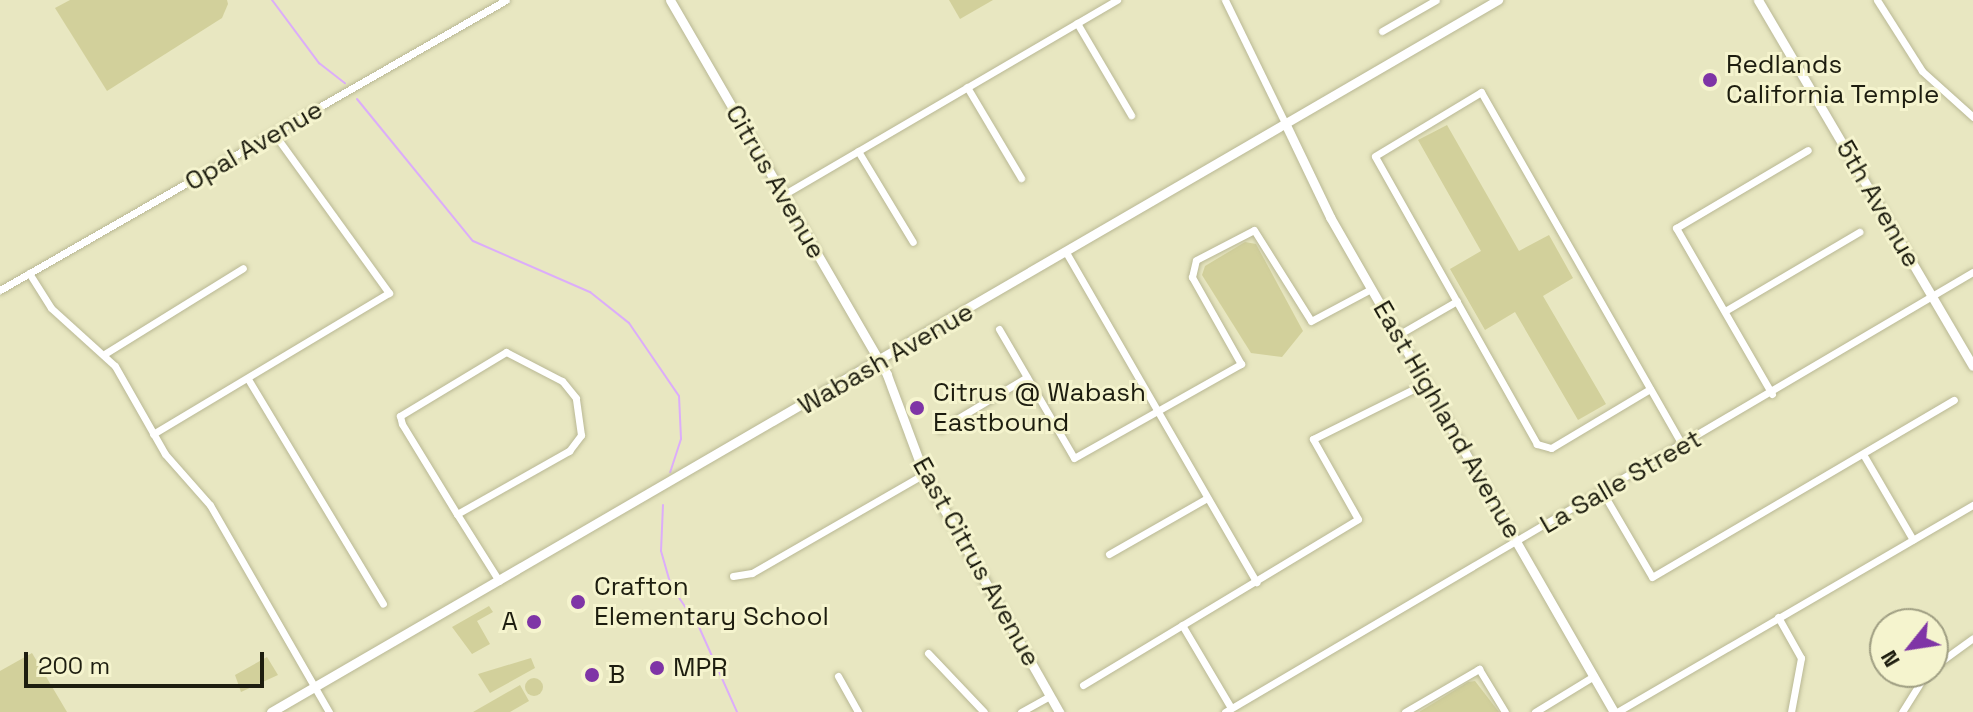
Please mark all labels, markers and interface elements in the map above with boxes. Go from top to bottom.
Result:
place label: Redlands California Temple [1726,49,1940,110]
marker: Redlands California Temple [1701,71,1719,89]
street label: Opal Avenue [180,94,328,198]
street label: Citrus Avenue [718,99,832,265]
street label: 5th Avenue [1829,135,1927,273]
street label: East Highland Avenue [1366,295,1528,545]
street label: Wabash Avenue [793,296,979,422]
place label: Citrus @ Wabash Eastbound [933,377,1146,438]
marker: Citrus @ Wabash Eastbound [908,399,926,417]
street label: La Salle Street [1535,423,1707,541]
street label: East Citrus Avenue [906,452,1046,672]
place label: Crafton Elementary School [594,571,829,632]
marker: Crafton Elementary School [569,593,587,611]
place label: A [502,606,518,638]
north arrow [1869,608,1949,688]
marker: A [525,613,543,631]
scale bar [28,636,268,686]
text: N [1874,646,1906,672]
text: 200 m [38,650,110,681]
place label: MPR [673,652,728,684]
place label: B [608,659,625,691]
marker: MPR [648,659,666,677]
marker: B [583,666,601,684]

